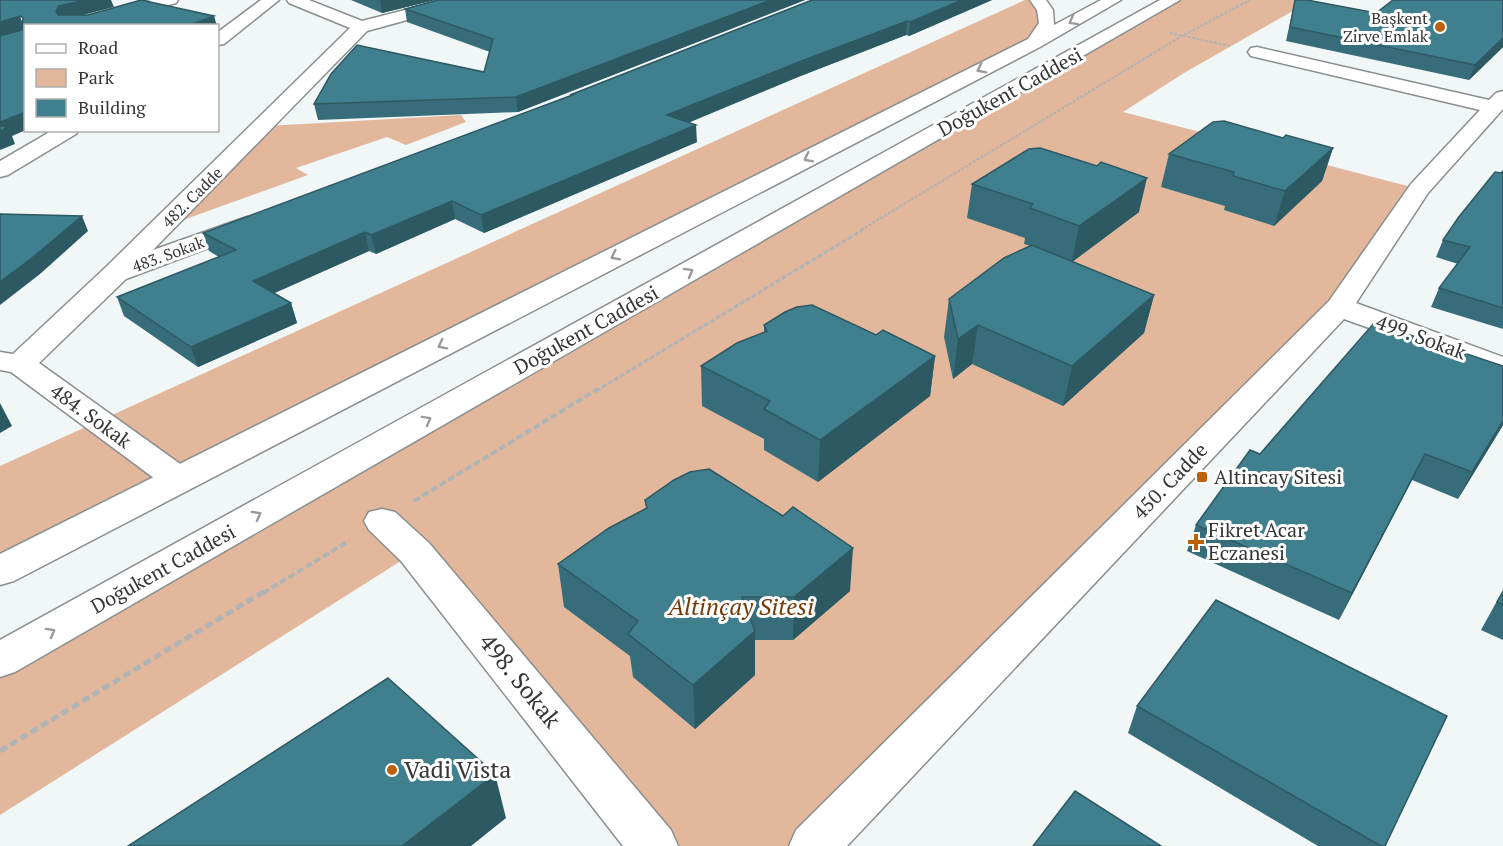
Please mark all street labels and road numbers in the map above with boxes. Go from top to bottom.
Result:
street label: Doğukent Caddesi [933,41,1087,143]
street label: 482. Cadde [157,162,227,232]
street label: 483. Sokak [129,231,208,277]
street label: Doğukent Caddesi [509,279,663,381]
street label: 499. Sokak [1372,308,1471,366]
street label: 484. Sokak [45,377,138,455]
street label: 450. Cadde [1126,436,1213,525]
street label: Doğukent Caddesi [86,518,240,620]
street label: 498. Sokak [473,626,569,735]

